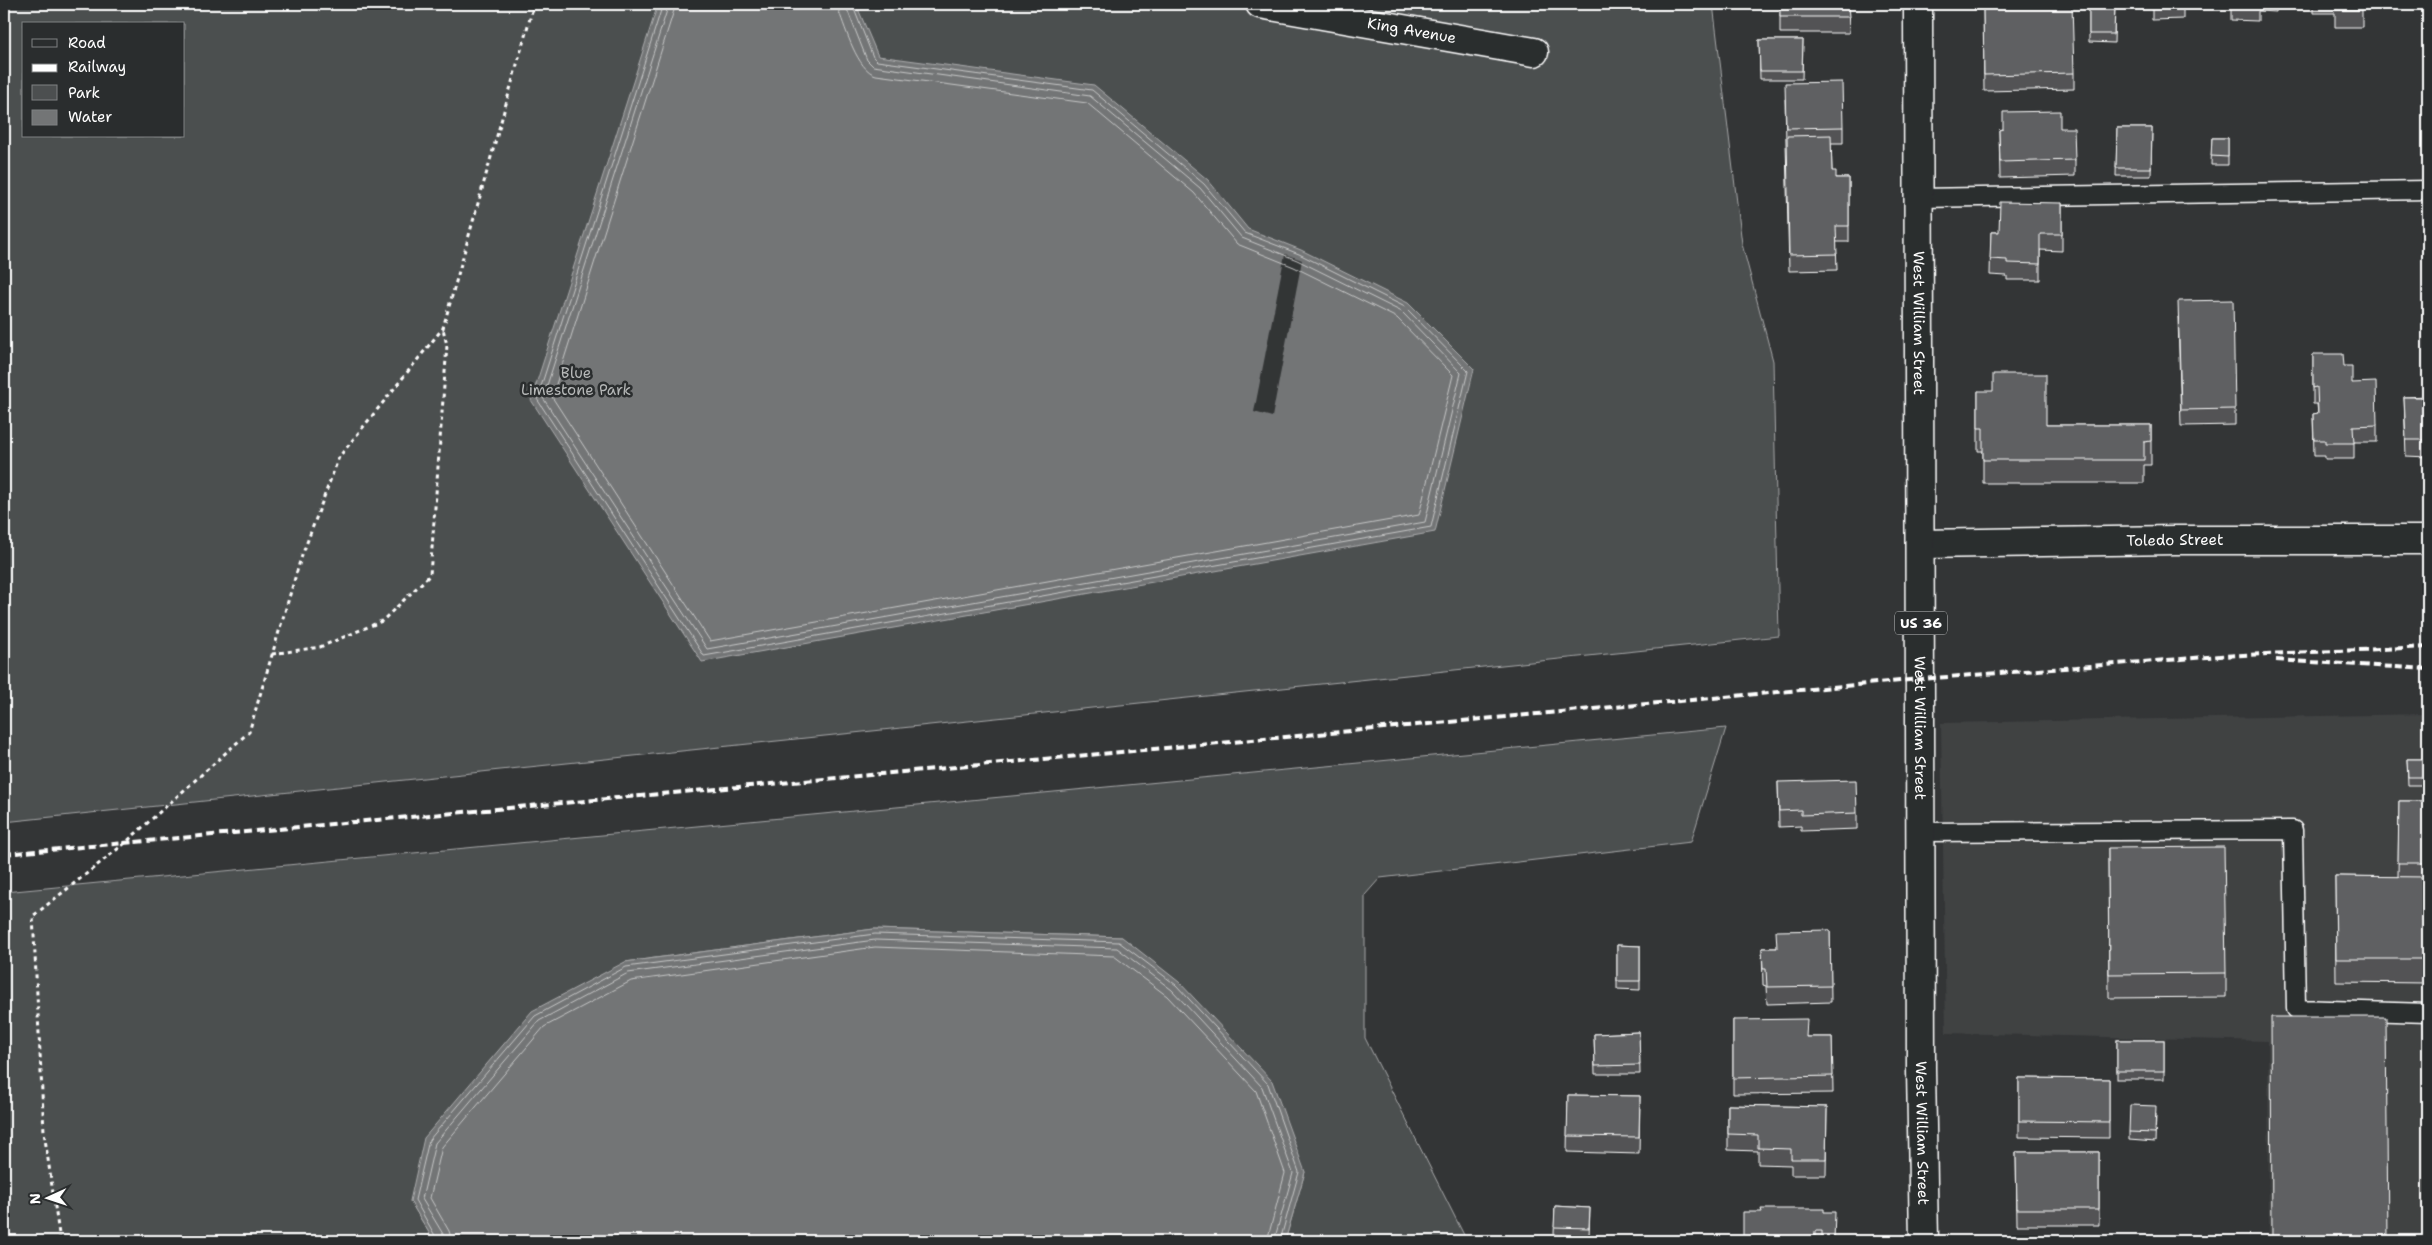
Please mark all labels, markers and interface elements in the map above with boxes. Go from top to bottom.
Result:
street label: King Avenue [1366,13,1458,48]
legend [22,22,185,138]
text: Road [68,33,106,53]
text: Railway [68,57,126,77]
text: Park [68,83,100,103]
text: Water [68,107,112,127]
street label: West William Street [1909,251,1929,395]
park label: Blue Limestone Park [521,363,631,400]
street label: Toledo Street [2126,530,2223,551]
road number: US 36 [1895,612,1947,634]
street label: West William Street [1910,656,1930,800]
street label: West William Street [1911,1061,1933,1205]
north arrow [22,1172,72,1222]
text: N [26,1193,44,1205]

